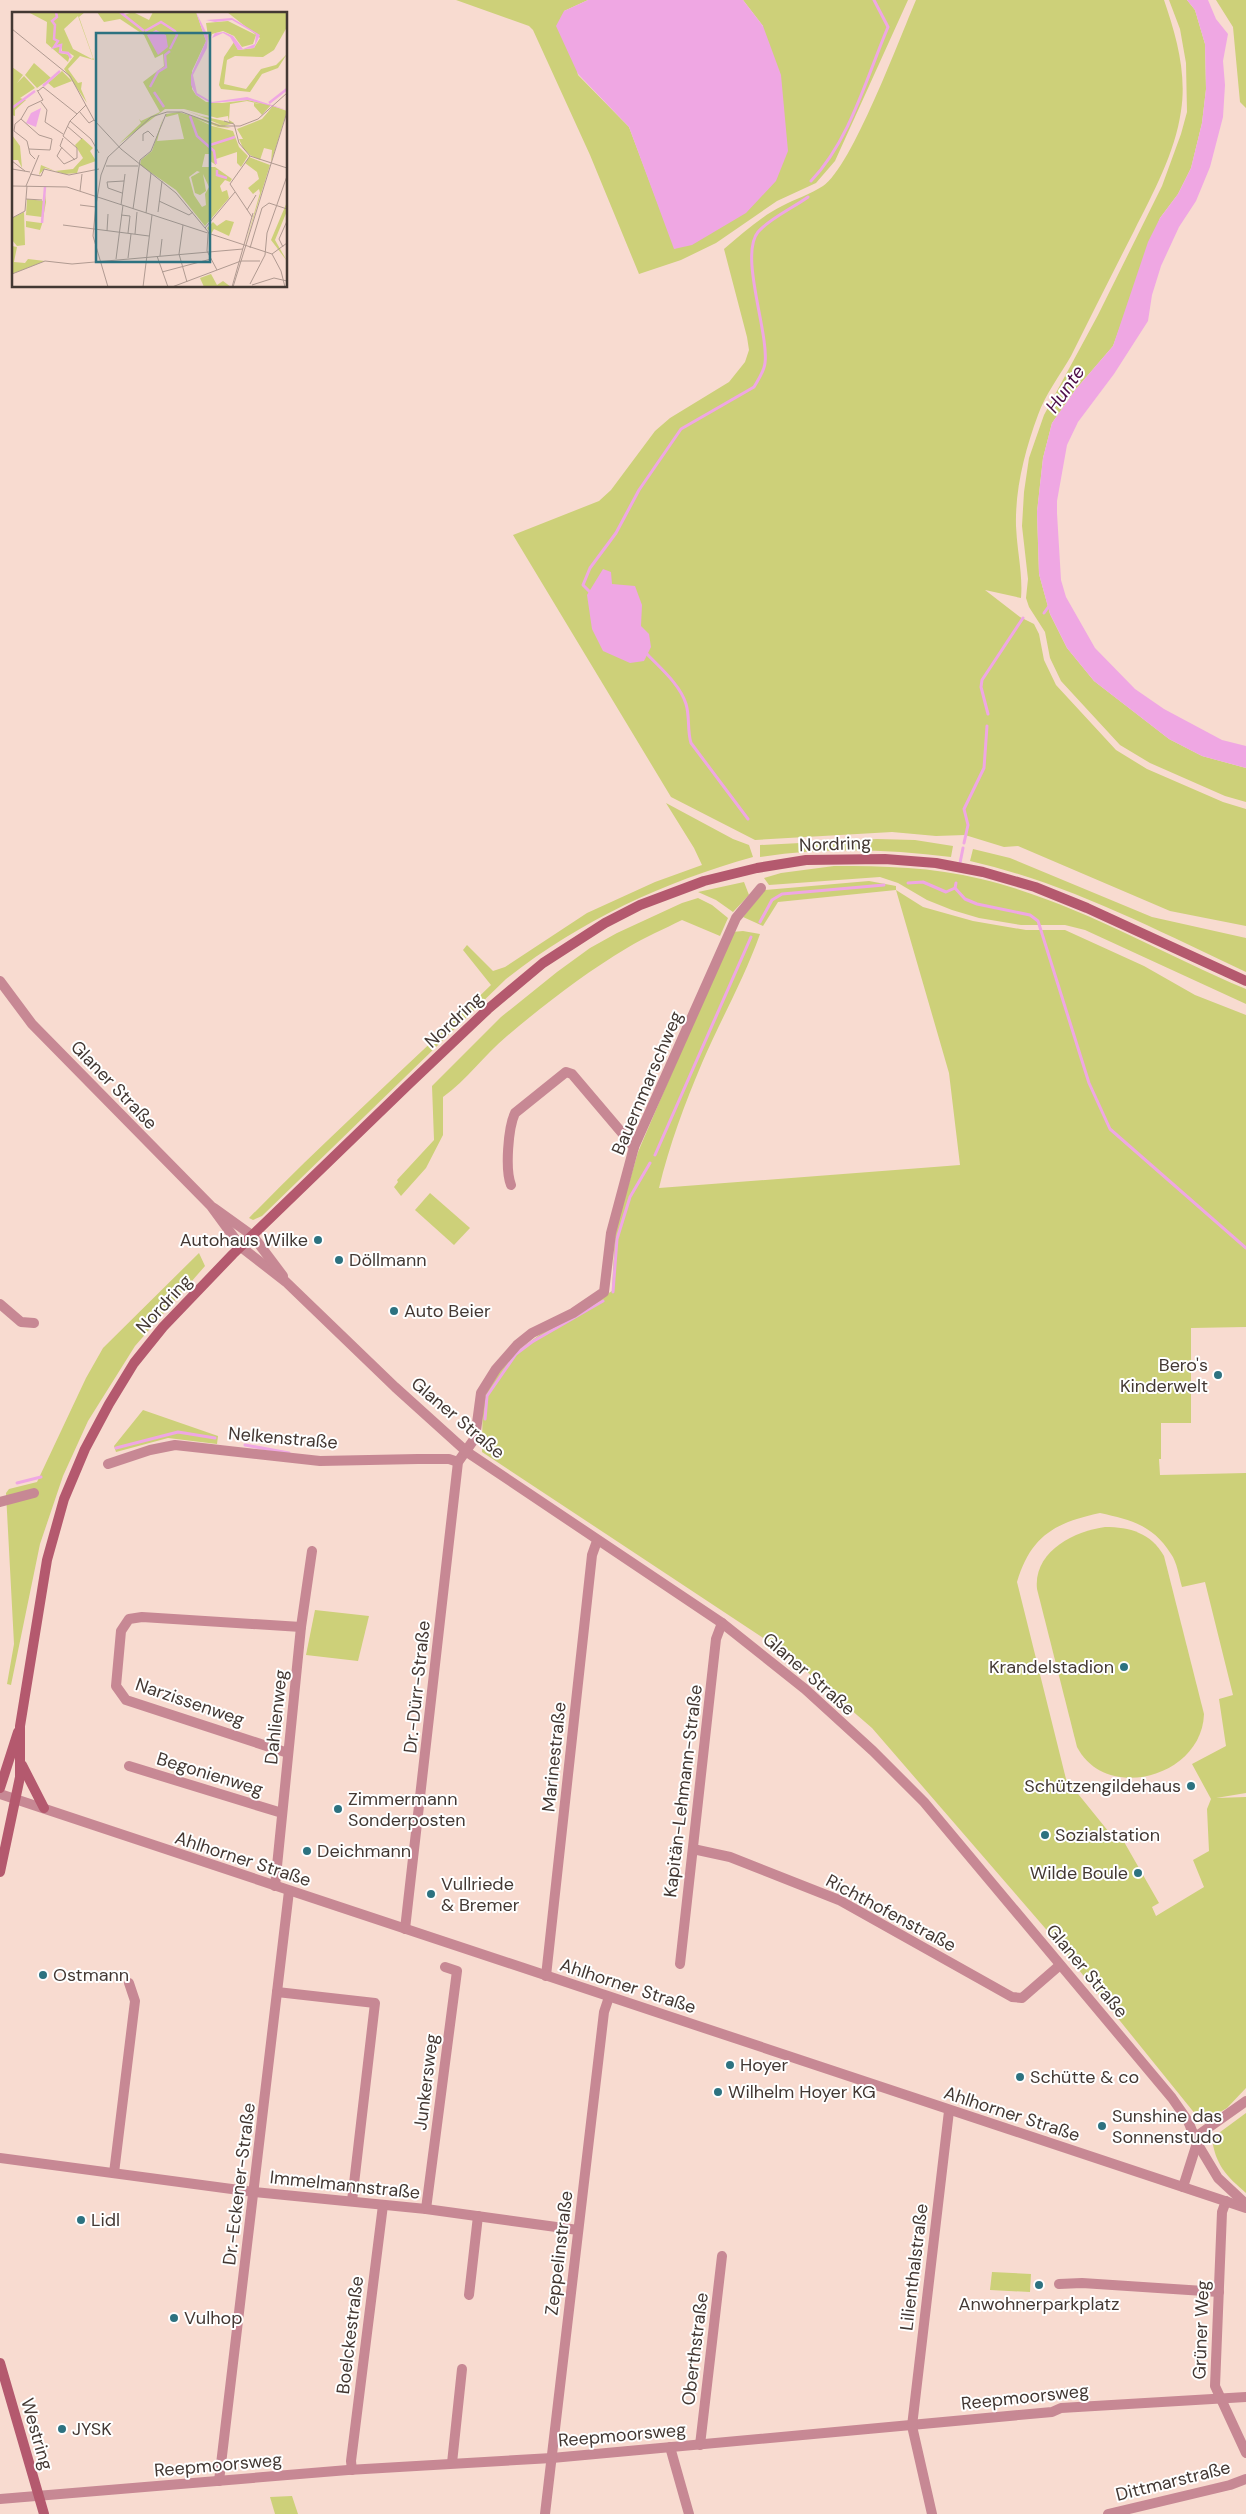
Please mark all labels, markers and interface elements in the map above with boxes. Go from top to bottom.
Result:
inset map [12,12,288,288]
water label: Hunte [1040,360,1090,418]
street label: Nordring [799,831,871,857]
street label: Nordring [419,987,489,1053]
street label: Bauernmarschweg [606,1007,688,1159]
street label: Glaner Straße [65,1035,163,1135]
place label: Autohaus Wilke [180,1228,308,1252]
marker: Autohaus Wilke [312,1234,324,1246]
place label: Döllmann [349,1248,427,1272]
marker: Döllmann [333,1254,345,1266]
street label: Nordring [131,1269,197,1339]
place label: Auto Beier [404,1299,491,1323]
marker: Auto Beier [388,1305,400,1317]
place label: Bero's Kinderwelt [1120,1353,1208,1398]
marker: Bero's Kinderwelt [1212,1369,1224,1381]
street label: Glaner Straße [406,1372,510,1464]
street label: Nelkenstraße [227,1421,339,1455]
street label: Dr.-Dürr-Straße [398,1620,436,1754]
street label: Glaner Straße [758,1627,860,1721]
place label: Krandelstadion [989,1655,1114,1679]
marker: Krandelstadion [1118,1661,1130,1673]
street label: Dahlienweg [259,1668,293,1766]
street label: Narzissenweg [132,1672,248,1732]
street label: Kapitän-Lehmann-Straße [658,1683,708,1899]
street label: Marinestraße [536,1701,572,1813]
street label: Begonienweg [154,1746,266,1802]
place label: Schützengildehaus [1024,1774,1181,1798]
marker: Schützengildehaus [1185,1780,1197,1792]
place label: Zimmermann Sonderposten [348,1787,466,1832]
marker: Zimmermann Sonderposten [332,1803,344,1815]
place label: Sozialstation [1055,1823,1160,1847]
street label: Ahlhorner Straße [172,1826,314,1892]
marker: Sozialstation [1039,1829,1051,1841]
place label: Deichmann [317,1839,411,1863]
marker: Deichmann [301,1845,313,1857]
place label: Wilde Boule [1030,1861,1128,1885]
marker: Wilde Boule [1132,1867,1144,1879]
street label: Richthofenstraße [822,1869,960,1957]
place label: Vullriede & Bremer [441,1872,520,1917]
marker: Vullriede & Bremer [425,1888,437,1900]
street label: Glaner Straße [1041,1919,1133,2023]
street label: Ahlhorner Straße [557,1953,699,2019]
place label: Ostmann [53,1963,129,1987]
marker: Ostmann [37,1969,49,1981]
street label: Junkersweg [408,2032,444,2132]
place label: Hoyer [740,2053,789,2077]
marker: Hoyer [724,2059,736,2071]
place label: Schütte & co [1030,2065,1139,2089]
marker: Schütte & co [1014,2071,1026,2083]
place label: Wilhelm Hoyer KG [728,2080,876,2104]
street label: Ahlhorner Straße [941,2081,1083,2147]
marker: Wilhelm Hoyer KG [712,2086,724,2098]
street label: Dr.-Eckener-Straße [217,2101,261,2267]
place label: Sunshine das Sonnenstudo [1112,2104,1222,2149]
marker: Sunshine das Sonnenstudo [1096,2120,1108,2132]
street label: Immelmannstraße [269,2165,421,2205]
street label: Zeppelinstraße [539,2189,579,2317]
street label: Lilienthalstraße [894,2202,934,2332]
place label: Lidl [91,2208,120,2232]
marker: Lidl [75,2214,87,2226]
street label: Boelckestraße [331,2275,369,2395]
marker: Anwohnerparkplatz [1033,2279,1045,2291]
street label: Grüner Weg [1187,2280,1215,2380]
street label: Oberthstraße [676,2291,714,2407]
place label: Anwohnerparkplatz [959,2292,1119,2316]
place label: Vulhop [184,2306,242,2330]
marker: Vulhop [168,2312,180,2324]
street label: Reepmoorsweg [960,2378,1090,2416]
street label: Westring [15,2395,59,2473]
place label: JYSK [72,2417,112,2441]
street label: Reepmoorsweg [557,2417,687,2453]
marker: JYSK [56,2423,68,2435]
street label: Reepmoorsweg [153,2447,283,2483]
street label: Dittmarstraße [1113,2455,1233,2507]

